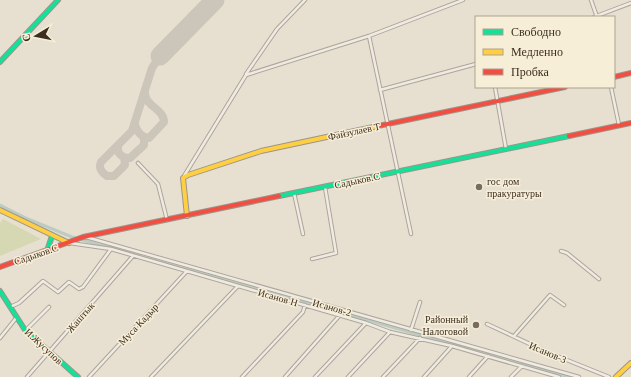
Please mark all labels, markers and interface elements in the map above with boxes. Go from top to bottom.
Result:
north arrow [16,16,56,56]
legend [475,16,615,88]
text: Свободно [511,25,561,39]
text: С [20,33,33,43]
text: Медленно [511,45,563,59]
text: Пробка [511,65,549,79]
street label: Файзулаев Т [327,121,381,142]
street label: Садыков.С [333,170,381,191]
place label: гос дом пракуратуры [487,176,542,199]
marker: гос дом пракуратуры [474,182,484,192]
street label: Садыков.С [13,242,60,267]
street label: Исанов Н [257,287,299,308]
street label: Исанов-2 [311,297,352,318]
street label: Жаштык [64,300,97,335]
street label: Муса Кадыр [116,301,160,347]
place label: Районный Налоговой [422,314,469,337]
marker: Районный Налоговой [471,320,481,330]
street label: И.Жусупов [23,326,65,367]
street label: Исанов-3 [527,340,568,365]

